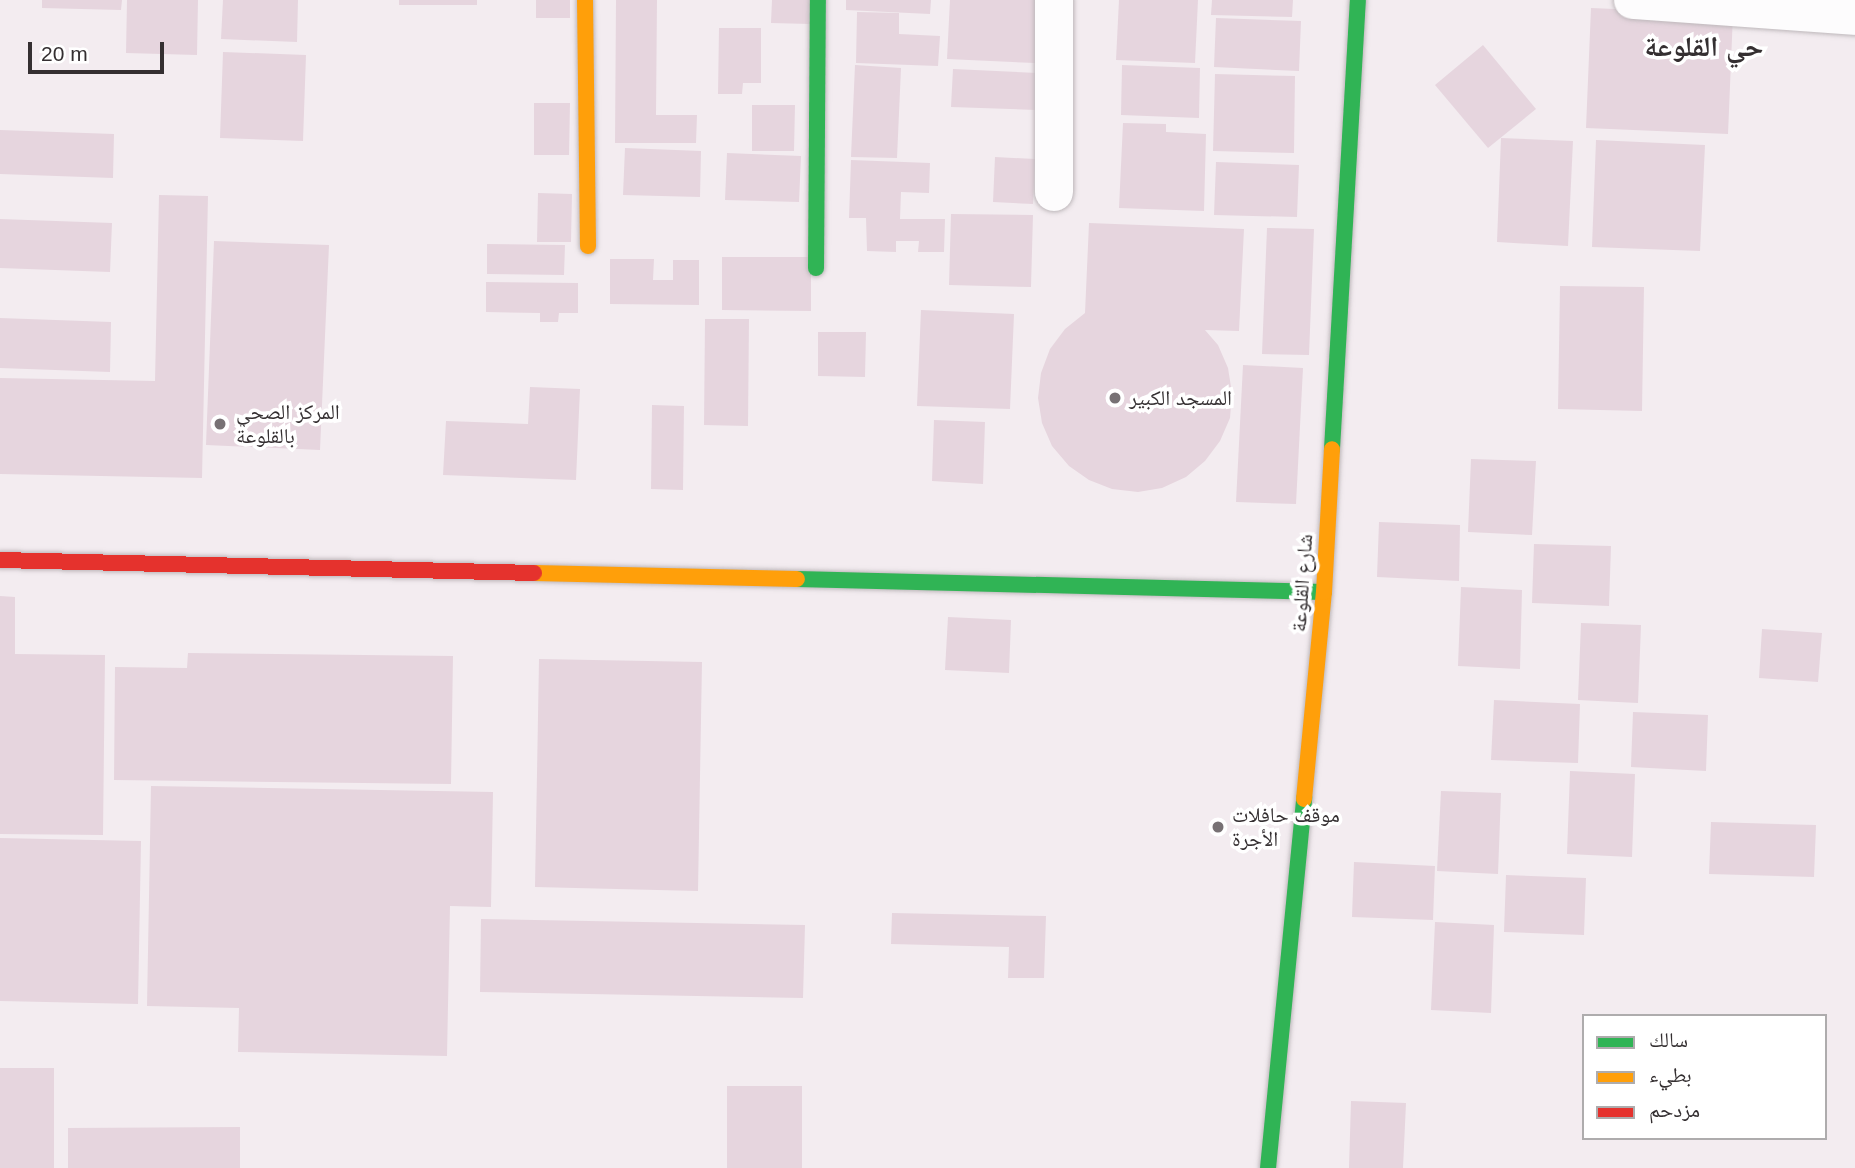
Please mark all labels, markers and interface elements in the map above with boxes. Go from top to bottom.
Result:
scale bar [32,28,168,72]
district label: حي القلوعة [1645,30,1763,64]
text: 20 m [41,42,88,65]
place label: المسجد الكبير [1129,385,1232,411]
marker: المسجد الكبير [1107,390,1123,406]
place label: المركز الصحي بالقلوعة [236,399,340,449]
marker: المركز الصحي بالقلوعة [210,414,230,434]
street label: شارع القلوعة [1286,533,1318,633]
place label: موقف حافلات الأجرة [1232,802,1340,852]
marker: موقف حافلات الأجرة [1210,819,1226,835]
legend [1582,1014,1827,1140]
text: سالك [1649,1028,1688,1051]
text: بطيء [1649,1063,1692,1086]
text: مزدحم [1649,1098,1700,1121]

